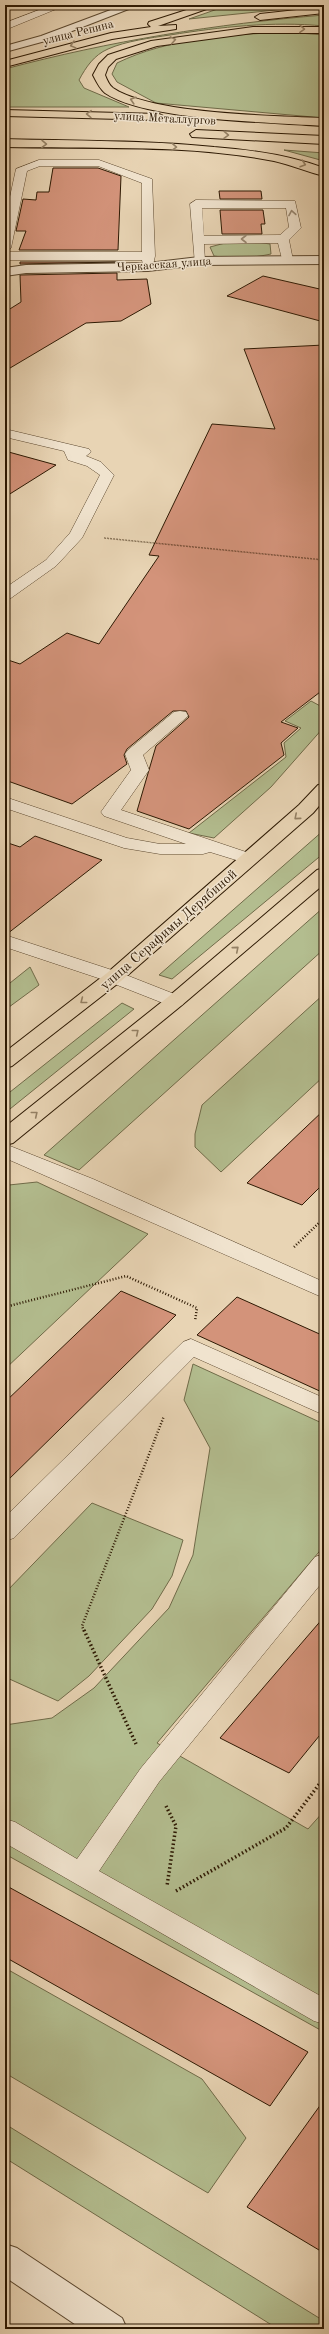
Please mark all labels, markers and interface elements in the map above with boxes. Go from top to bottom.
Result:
street label: улица Репина [42,18,115,48]
one-way arrow [299,25,305,33]
one-way arrow [169,36,176,45]
one-way arrow [70,41,77,49]
one-way arrow [129,96,136,105]
one-way arrow [86,110,92,119]
street label: улица Металлургов [114,110,217,128]
one-way arrow [223,131,229,140]
one-way arrow [41,140,47,148]
one-way arrow [171,143,177,151]
one-way arrow [299,159,306,168]
one-way arrow [288,210,297,216]
one-way arrow [241,235,247,243]
street label: Черкасская улица [116,256,212,274]
one-way arrow [294,813,302,820]
street label: улица Серафимы Дерябиной [98,867,240,993]
one-way arrow [231,946,239,953]
one-way arrow [80,996,87,1003]
one-way arrow [132,1030,139,1037]
one-way arrow [31,1111,38,1118]

